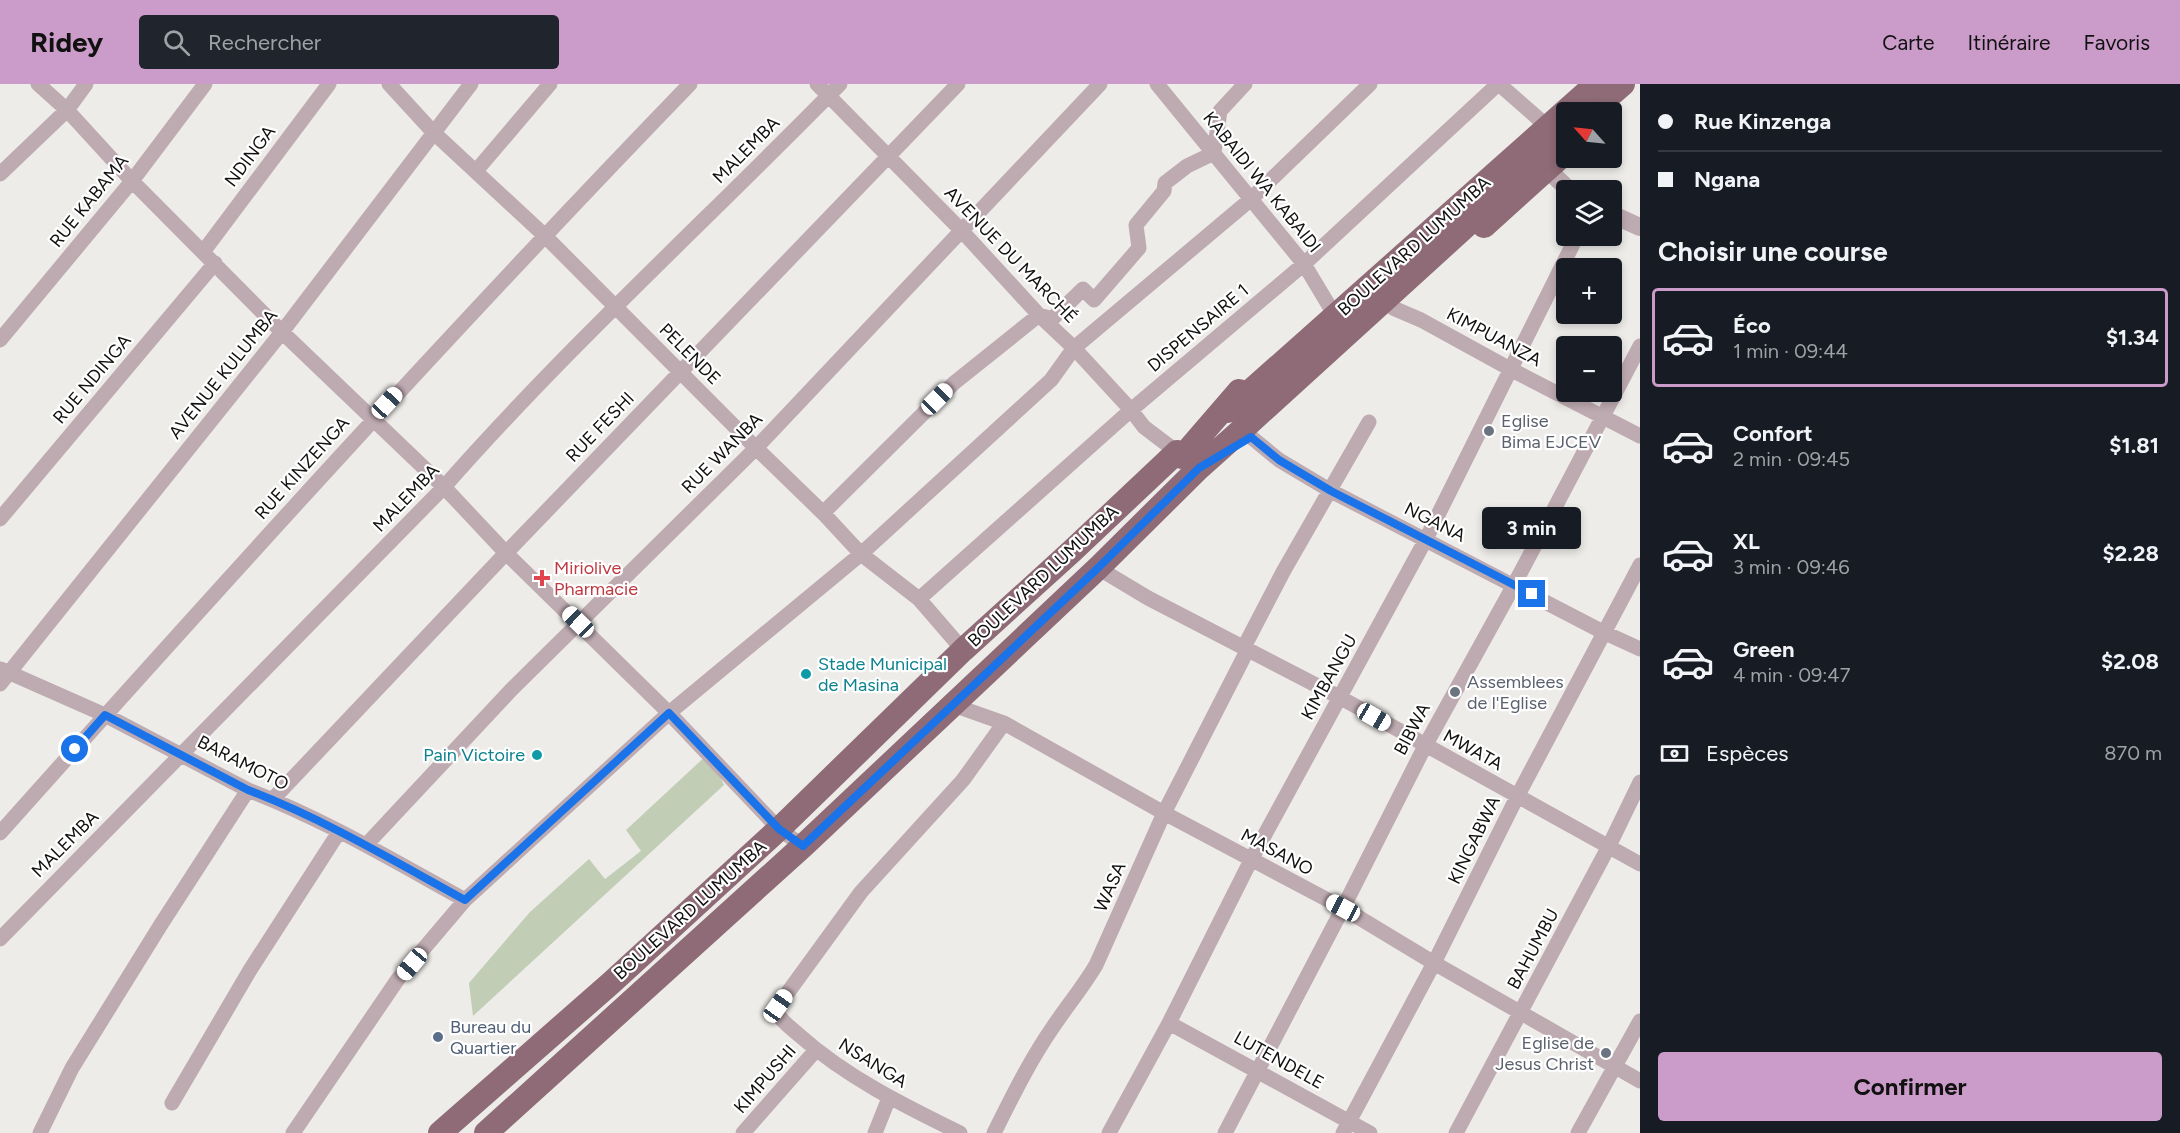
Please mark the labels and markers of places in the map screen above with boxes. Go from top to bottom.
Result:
place label: Eglise Bima EJCEV [1501,410,1602,453]
marker: Eglise Bima EJCEV [1482,424,1496,438]
place label: Miriolive Pharmacie [554,557,638,600]
marker: Miriolive Pharmacie [535,571,549,585]
place label: Stade Municipal de Masina [818,653,947,696]
marker: Stade Municipal de Masina [799,667,813,681]
place label: Assemblees de l'Eglise [1467,671,1564,714]
marker: Assemblees de l'Eglise [1448,685,1462,699]
place label: Pain Victoire [423,744,525,766]
marker: Pain Victoire [530,748,544,762]
place label: Bureau du Quartier [450,1016,531,1059]
marker: Bureau du Quartier [431,1030,445,1044]
place label: Eglise de Jesus Christ [1495,1032,1594,1075]
marker: Eglise de Jesus Christ [1599,1046,1613,1060]

